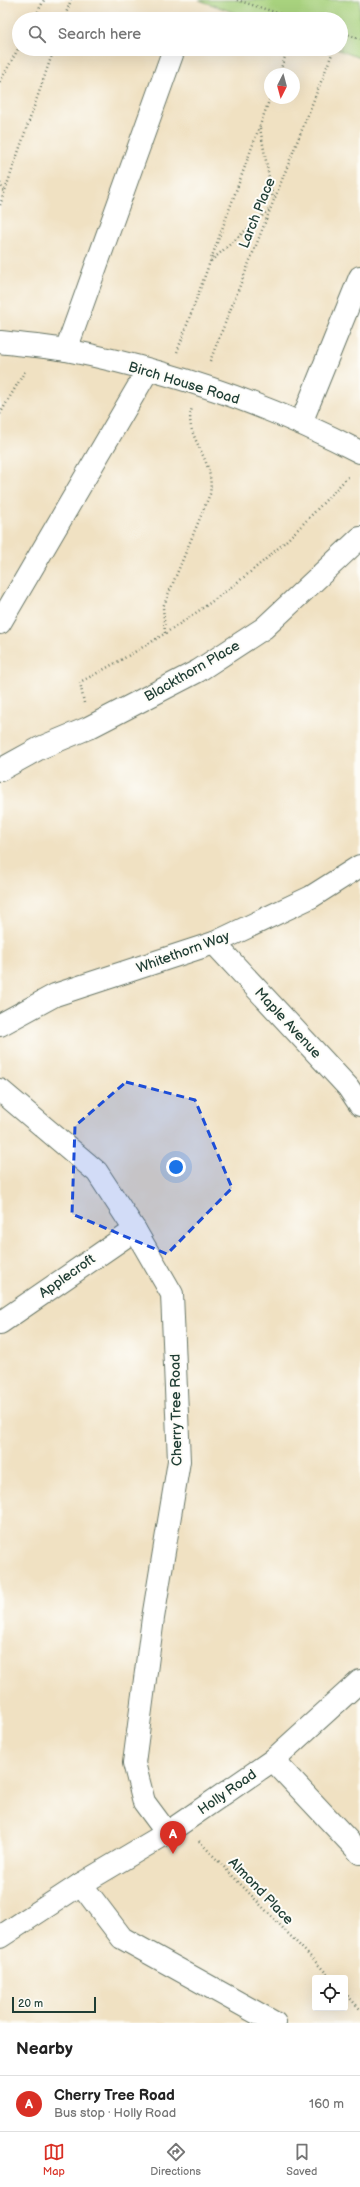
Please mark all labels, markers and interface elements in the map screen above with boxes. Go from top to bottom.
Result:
search box [12,12,348,56]
icon: search [26,23,48,45]
text: Search here [58,25,141,44]
north arrow [264,68,300,104]
street label: Larch Place [235,175,279,251]
street label: Birch House Road [126,358,242,408]
street label: Blackthorn Place [141,637,243,705]
street label: Whitethorn Way [134,927,232,977]
street label: Maple Avenue [251,984,325,1062]
your location [166,1157,186,1177]
street label: Applecroft [36,1250,99,1302]
street label: Cherry Tree Road [167,1354,185,1466]
street label: Holly Road [194,1766,260,1818]
pin: A [160,1821,186,1854]
street label: Almond Place [225,1854,297,1928]
map controls [312,1975,348,2011]
button: locate [312,1975,348,2011]
scale bar [12,1995,96,2014]
text: 20 m [18,1997,43,2010]
text: Nearby [16,2039,73,2059]
text: Cherry Tree Road [54,2086,175,2105]
text: A [25,2096,33,2112]
text: 160 m [309,2096,344,2112]
text: Bus stop · Holly Road [54,2105,176,2121]
tab: Map [43,2141,65,2178]
tab: Directions [150,2141,201,2178]
tab: Saved [286,2141,317,2178]

